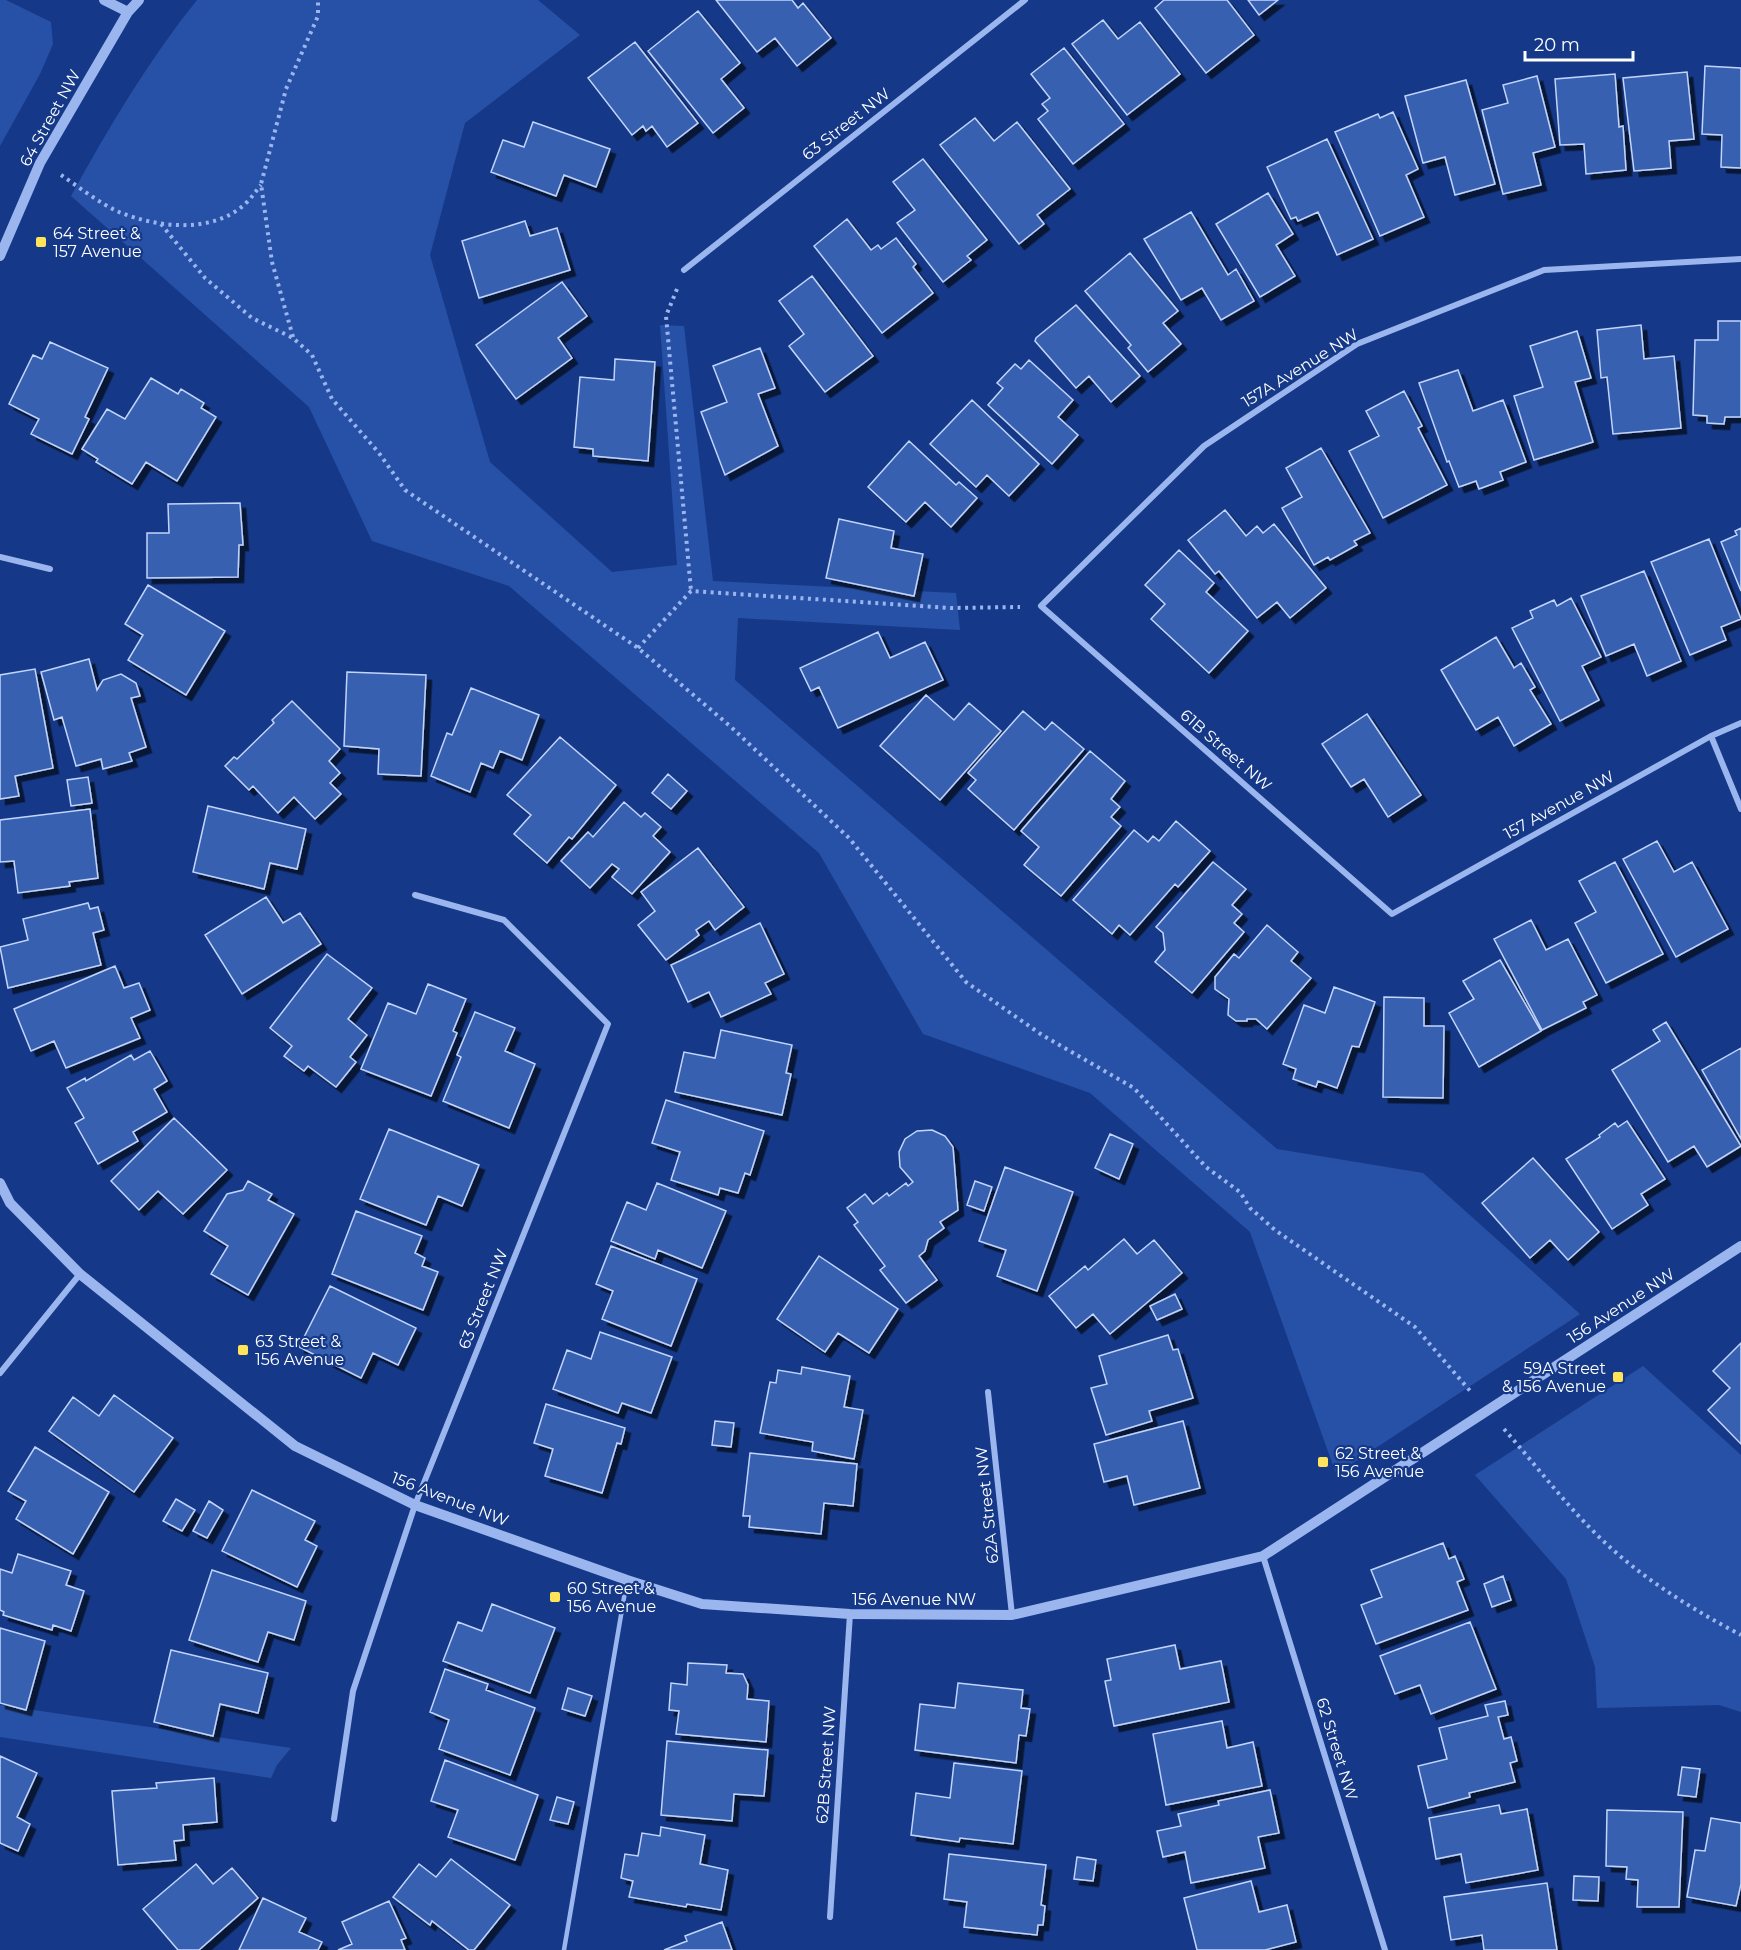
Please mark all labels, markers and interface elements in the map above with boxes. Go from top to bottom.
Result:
scale bar [1525,24,1633,62]
text: 20 m [1534,34,1580,56]
street label: 64 Street NW [16,66,85,170]
street label: 63 Street NW [798,84,894,164]
place label: 64 Street & 157 Avenue [53,224,142,261]
marker: 64 Street & 157 Avenue [34,235,48,249]
street label: 157A Avenue NW [1238,324,1362,411]
street label: 61B Street NW [1176,705,1276,795]
street label: 157 Avenue NW [1500,767,1618,843]
street label: 63 Street NW [454,1246,512,1352]
street label: 156 Avenue NW [1564,1264,1678,1348]
place label: 63 Street & 156 Avenue [255,1332,344,1369]
marker: 63 Street & 156 Avenue [236,1343,250,1357]
place label: 59A Street & 156 Avenue [1502,1359,1606,1396]
marker: 59A Street & 156 Avenue [1611,1370,1625,1384]
place label: 62 Street & 156 Avenue [1335,1444,1424,1481]
street label: 62A Street NW [971,1445,1003,1564]
marker: 62 Street & 156 Avenue [1316,1455,1330,1469]
street label: 156 Avenue NW [389,1468,511,1530]
place label: 60 Street & 156 Avenue [567,1579,656,1616]
marker: 60 Street & 156 Avenue [548,1590,562,1604]
street label: 156 Avenue NW [852,1590,976,1609]
street label: 62 Street NW [1312,1695,1362,1803]
street label: 62B Street NW [812,1705,840,1825]

